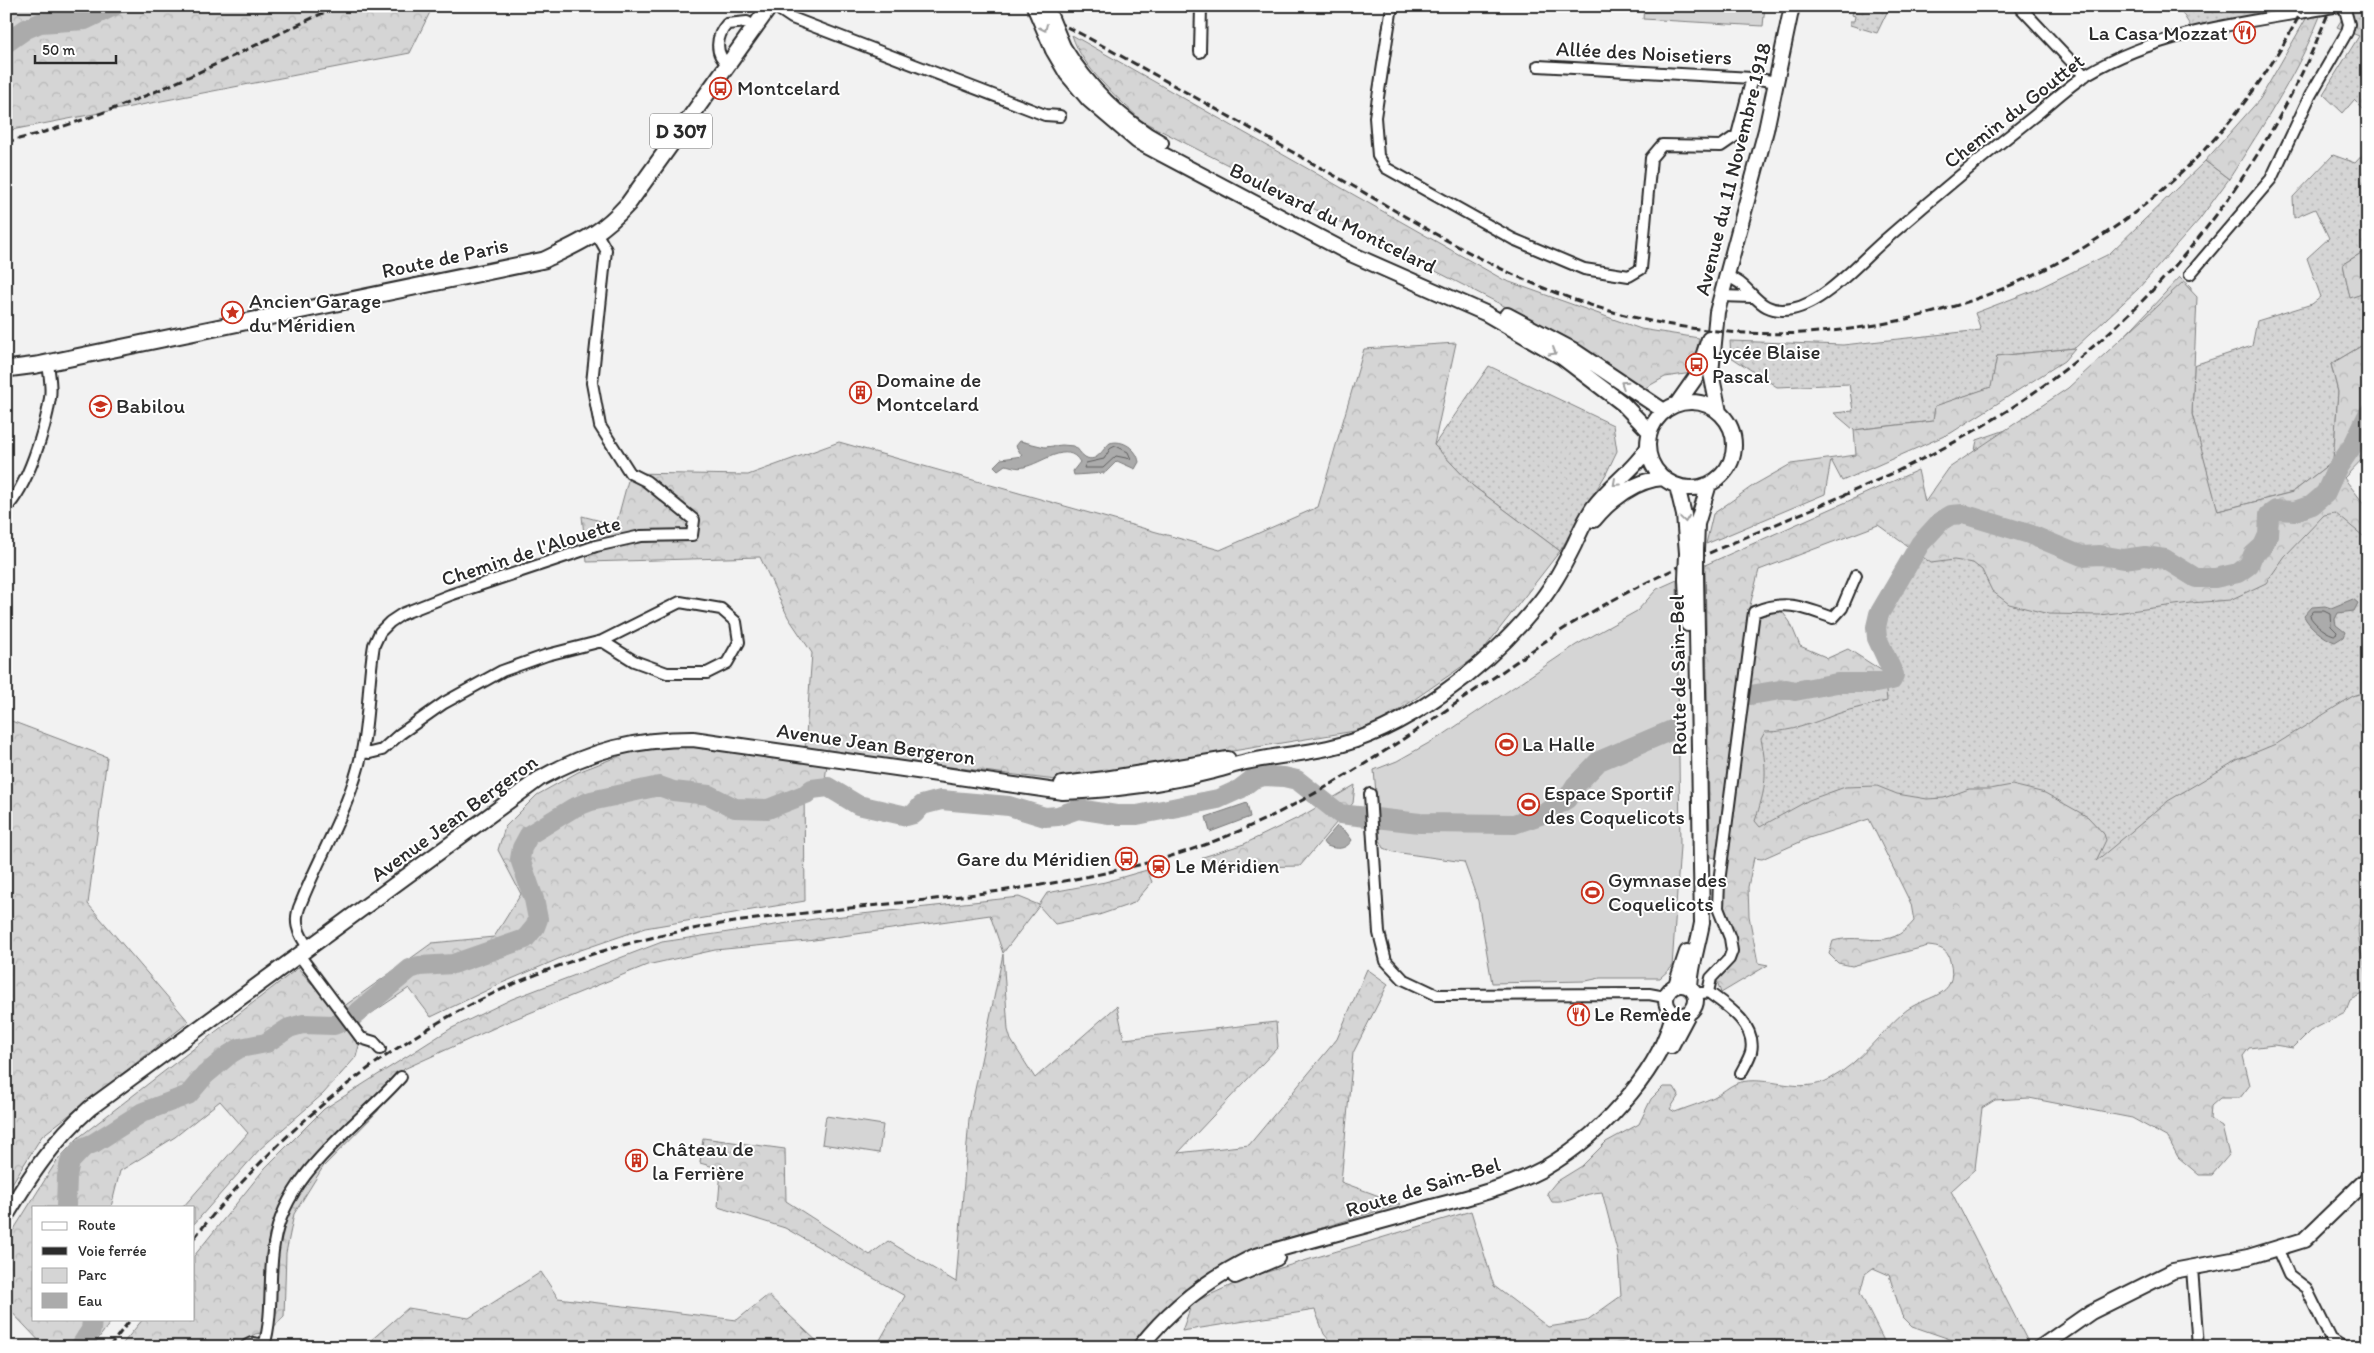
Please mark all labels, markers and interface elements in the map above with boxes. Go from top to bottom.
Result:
place label: La Casa Mozzat [2088,20,2228,45]
restaurant icon: La Casa Mozzat [2232,21,2256,45]
one-way arrow [1037,23,1048,32]
scale bar [35,32,116,64]
street label: Allée des Noisetiers [1555,35,1733,70]
street label: Avenue du 11 Novembre 1918 [1689,40,1776,298]
text: 50 m [42,41,75,59]
street label: Chemin du Gouttet [1938,48,2089,173]
place label: Montcelard [737,75,841,100]
bus stop icon: Montcelard [709,76,733,100]
road number: D 307 [650,114,712,148]
street label: Boulevard du Montcelard [1226,157,1441,279]
street label: Route de Paris [379,232,511,283]
place label: Ancien Garage du Méridien [249,288,381,337]
place icon: Ancien Garage du Méridien [221,301,245,325]
place label: Lycée Blaise Pascal [1712,339,1821,388]
one-way arrow [1547,345,1556,355]
bus stop icon: Lycée Blaise Pascal [1684,352,1708,376]
place label: Domaine de Montcelard [876,367,981,416]
building icon: Domaine de Montcelard [848,380,872,404]
one-way arrow [1620,380,1629,390]
place label: Babilou [116,393,185,418]
school or university icon: Babilou [88,394,112,418]
one-way arrow [1612,477,1621,486]
street label: Chemin de l'Alouette [438,510,624,591]
one-way arrow [1679,514,1689,523]
street label: Route de Sain-Bel [1664,594,1691,755]
street label: Avenue Jean Bergeron [775,717,977,770]
place label: La Halle [1522,731,1595,756]
sports icon: La Halle [1494,732,1518,756]
street label: Avenue Jean Bergeron [365,749,542,886]
place label: Espace Sportif des Coquelicots [1544,780,1685,829]
sports icon: Espace Sportif des Coquelicots [1516,793,1540,817]
place label: Gare du Méridien [956,846,1111,871]
bus stop icon: Gare du Méridien [1115,847,1139,871]
place label: Le Méridien [1175,853,1280,878]
station icon: Le Méridien [1147,854,1171,878]
place label: Gymnase des Coquelicots [1608,867,1727,916]
sports icon: Gymnase des Coquelicots [1580,880,1604,904]
place label: Le Remède [1594,1001,1691,1026]
restaurant icon: Le Remède [1566,1002,1590,1026]
place label: Château de la Ferrière [652,1136,754,1185]
building icon: Château de la Ferrière [624,1149,648,1173]
street label: Route de Sain-Bel [1342,1151,1503,1222]
legend [32,1206,195,1320]
text: Route [78,1216,116,1234]
text: Voie ferrée [78,1242,147,1260]
text: Parc [78,1266,107,1284]
text: Eau [78,1292,102,1310]

